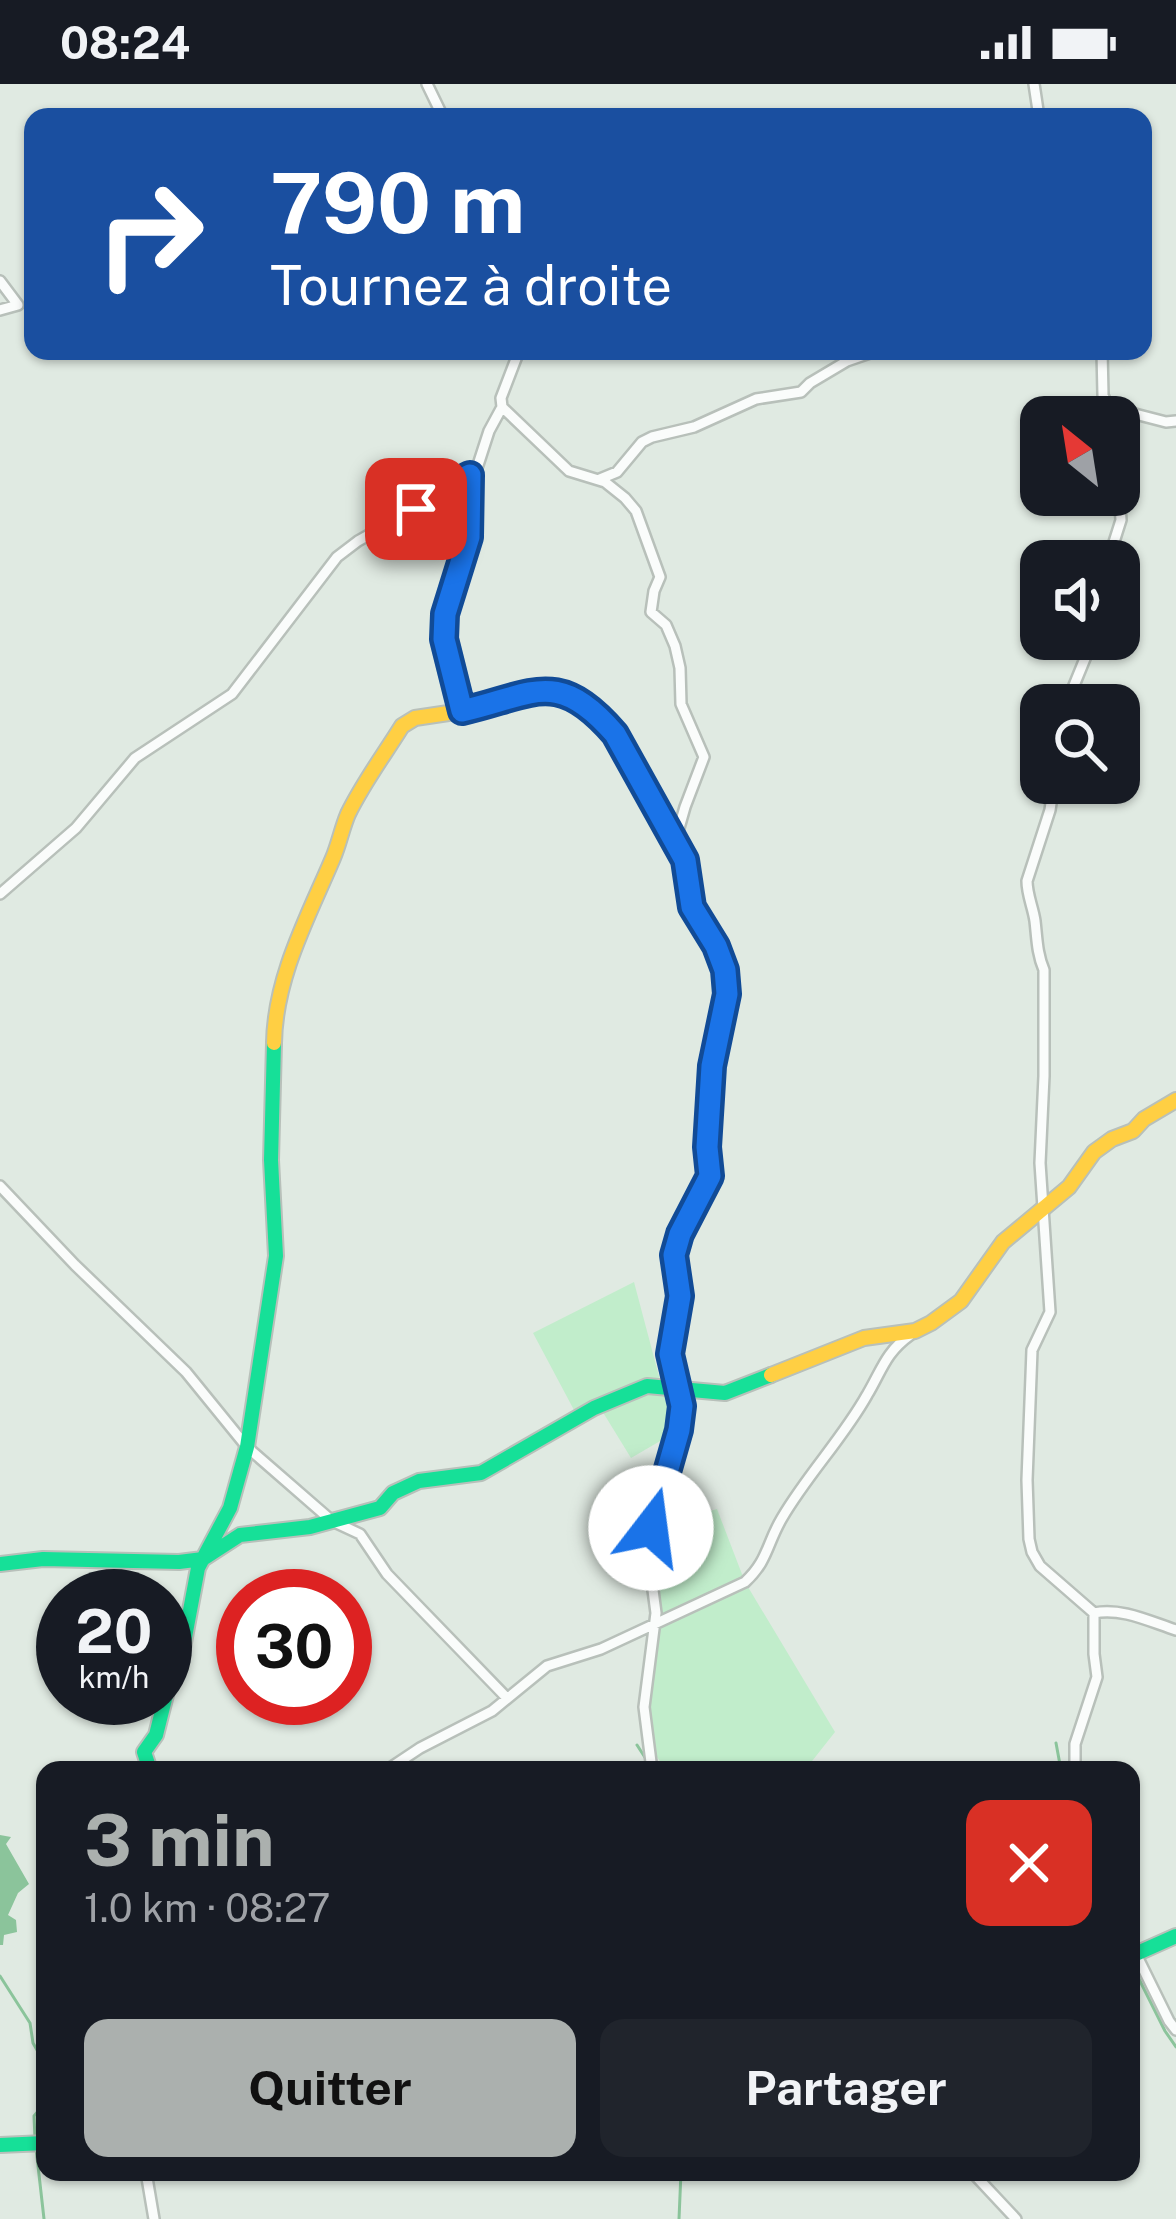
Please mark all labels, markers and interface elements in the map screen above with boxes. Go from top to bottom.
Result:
text: 08:24 [60,16,190,69]
text: 790 m [270,153,525,252]
icon: right [72,156,228,312]
text: Tournez à droite [270,254,672,317]
north arrow [1020,396,1140,516]
map controls [1020,396,1140,804]
pin [365,458,467,560]
icon: arrive [383,476,449,542]
button: sound [1020,540,1140,660]
button: search [1020,684,1140,804]
position arrow [588,1465,714,1591]
speed limit sign: 30 [216,1569,372,1725]
text: 20 [76,1596,152,1667]
text: km/h [79,1659,149,1695]
text: 3 min [84,1798,275,1882]
button: close [966,1800,1092,1926]
text: 1.0 km · 08:27 [84,1885,330,1931]
button: Quitter [84,2019,576,2157]
button: Partager [600,2019,1092,2157]

